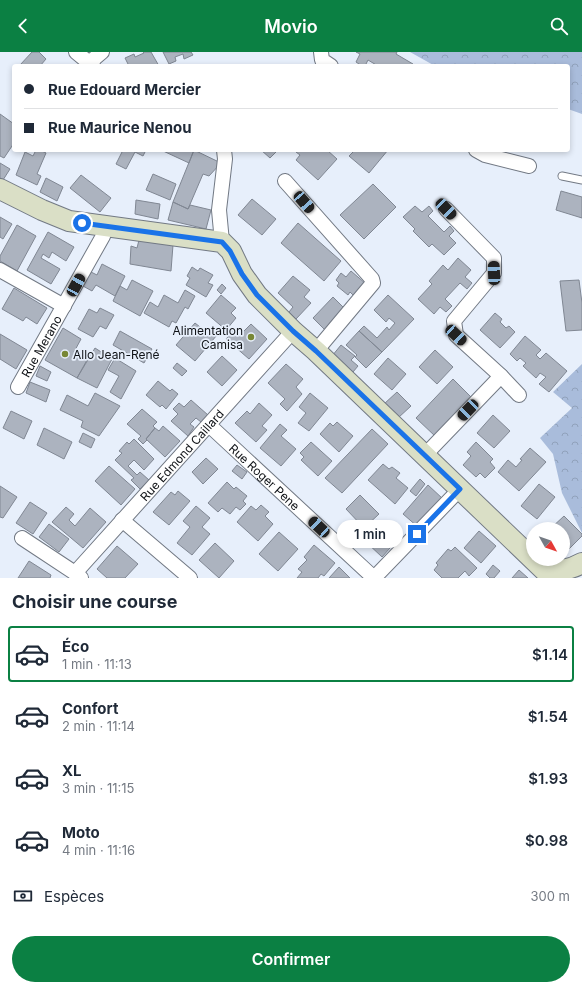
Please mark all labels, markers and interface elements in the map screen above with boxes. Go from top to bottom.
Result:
icon: back [12,15,34,37]
icon: search [548,15,570,37]
text: Movio [264,16,318,37]
text: Rue Edouard Mercier [48,80,201,99]
text: Rue Maurice Nenou [48,118,192,137]
car [292,189,316,215]
car [433,196,459,222]
route start [73,214,91,232]
car [488,261,500,285]
car [65,272,87,298]
street label: Rue Merano [18,312,64,380]
car [443,322,469,348]
place label: Alimentation Camisa [172,323,243,352]
marker: Alimentation Camisa [246,332,256,342]
place label: Allo Jean-René [73,347,160,362]
marker: Allo Jean-René [60,349,70,359]
car [455,397,481,423]
street label: Rue Edmond Caillard [136,406,227,504]
street label: Rue Roger Pene [226,440,303,513]
car [306,514,332,540]
callout: 1 min [337,520,403,548]
north arrow [526,522,570,566]
map controls [526,522,570,566]
route end [408,525,426,543]
text: 1 min [354,526,386,542]
text: Choisir une course [12,591,177,612]
icon: car [14,636,50,672]
text: Éco [62,637,89,656]
text: $1.14 [532,645,568,664]
text: 1 min · 11:13 [62,656,132,672]
icon: car [14,698,50,734]
text: Confort [62,699,118,718]
text: $1.54 [528,707,568,726]
text: 2 min · 11:14 [62,718,135,734]
icon: car [14,760,50,796]
text: XL [62,761,82,780]
text: $1.93 [528,769,568,788]
text: 3 min · 11:15 [62,780,134,796]
icon: car [14,822,50,858]
text: Moto [62,823,100,842]
text: $0.98 [525,831,568,850]
text: 4 min · 11:16 [62,842,135,858]
icon: cash [12,885,34,907]
text: Espèces [44,887,104,906]
text: 300 m [531,888,570,904]
button: Confirmer [12,936,570,982]

